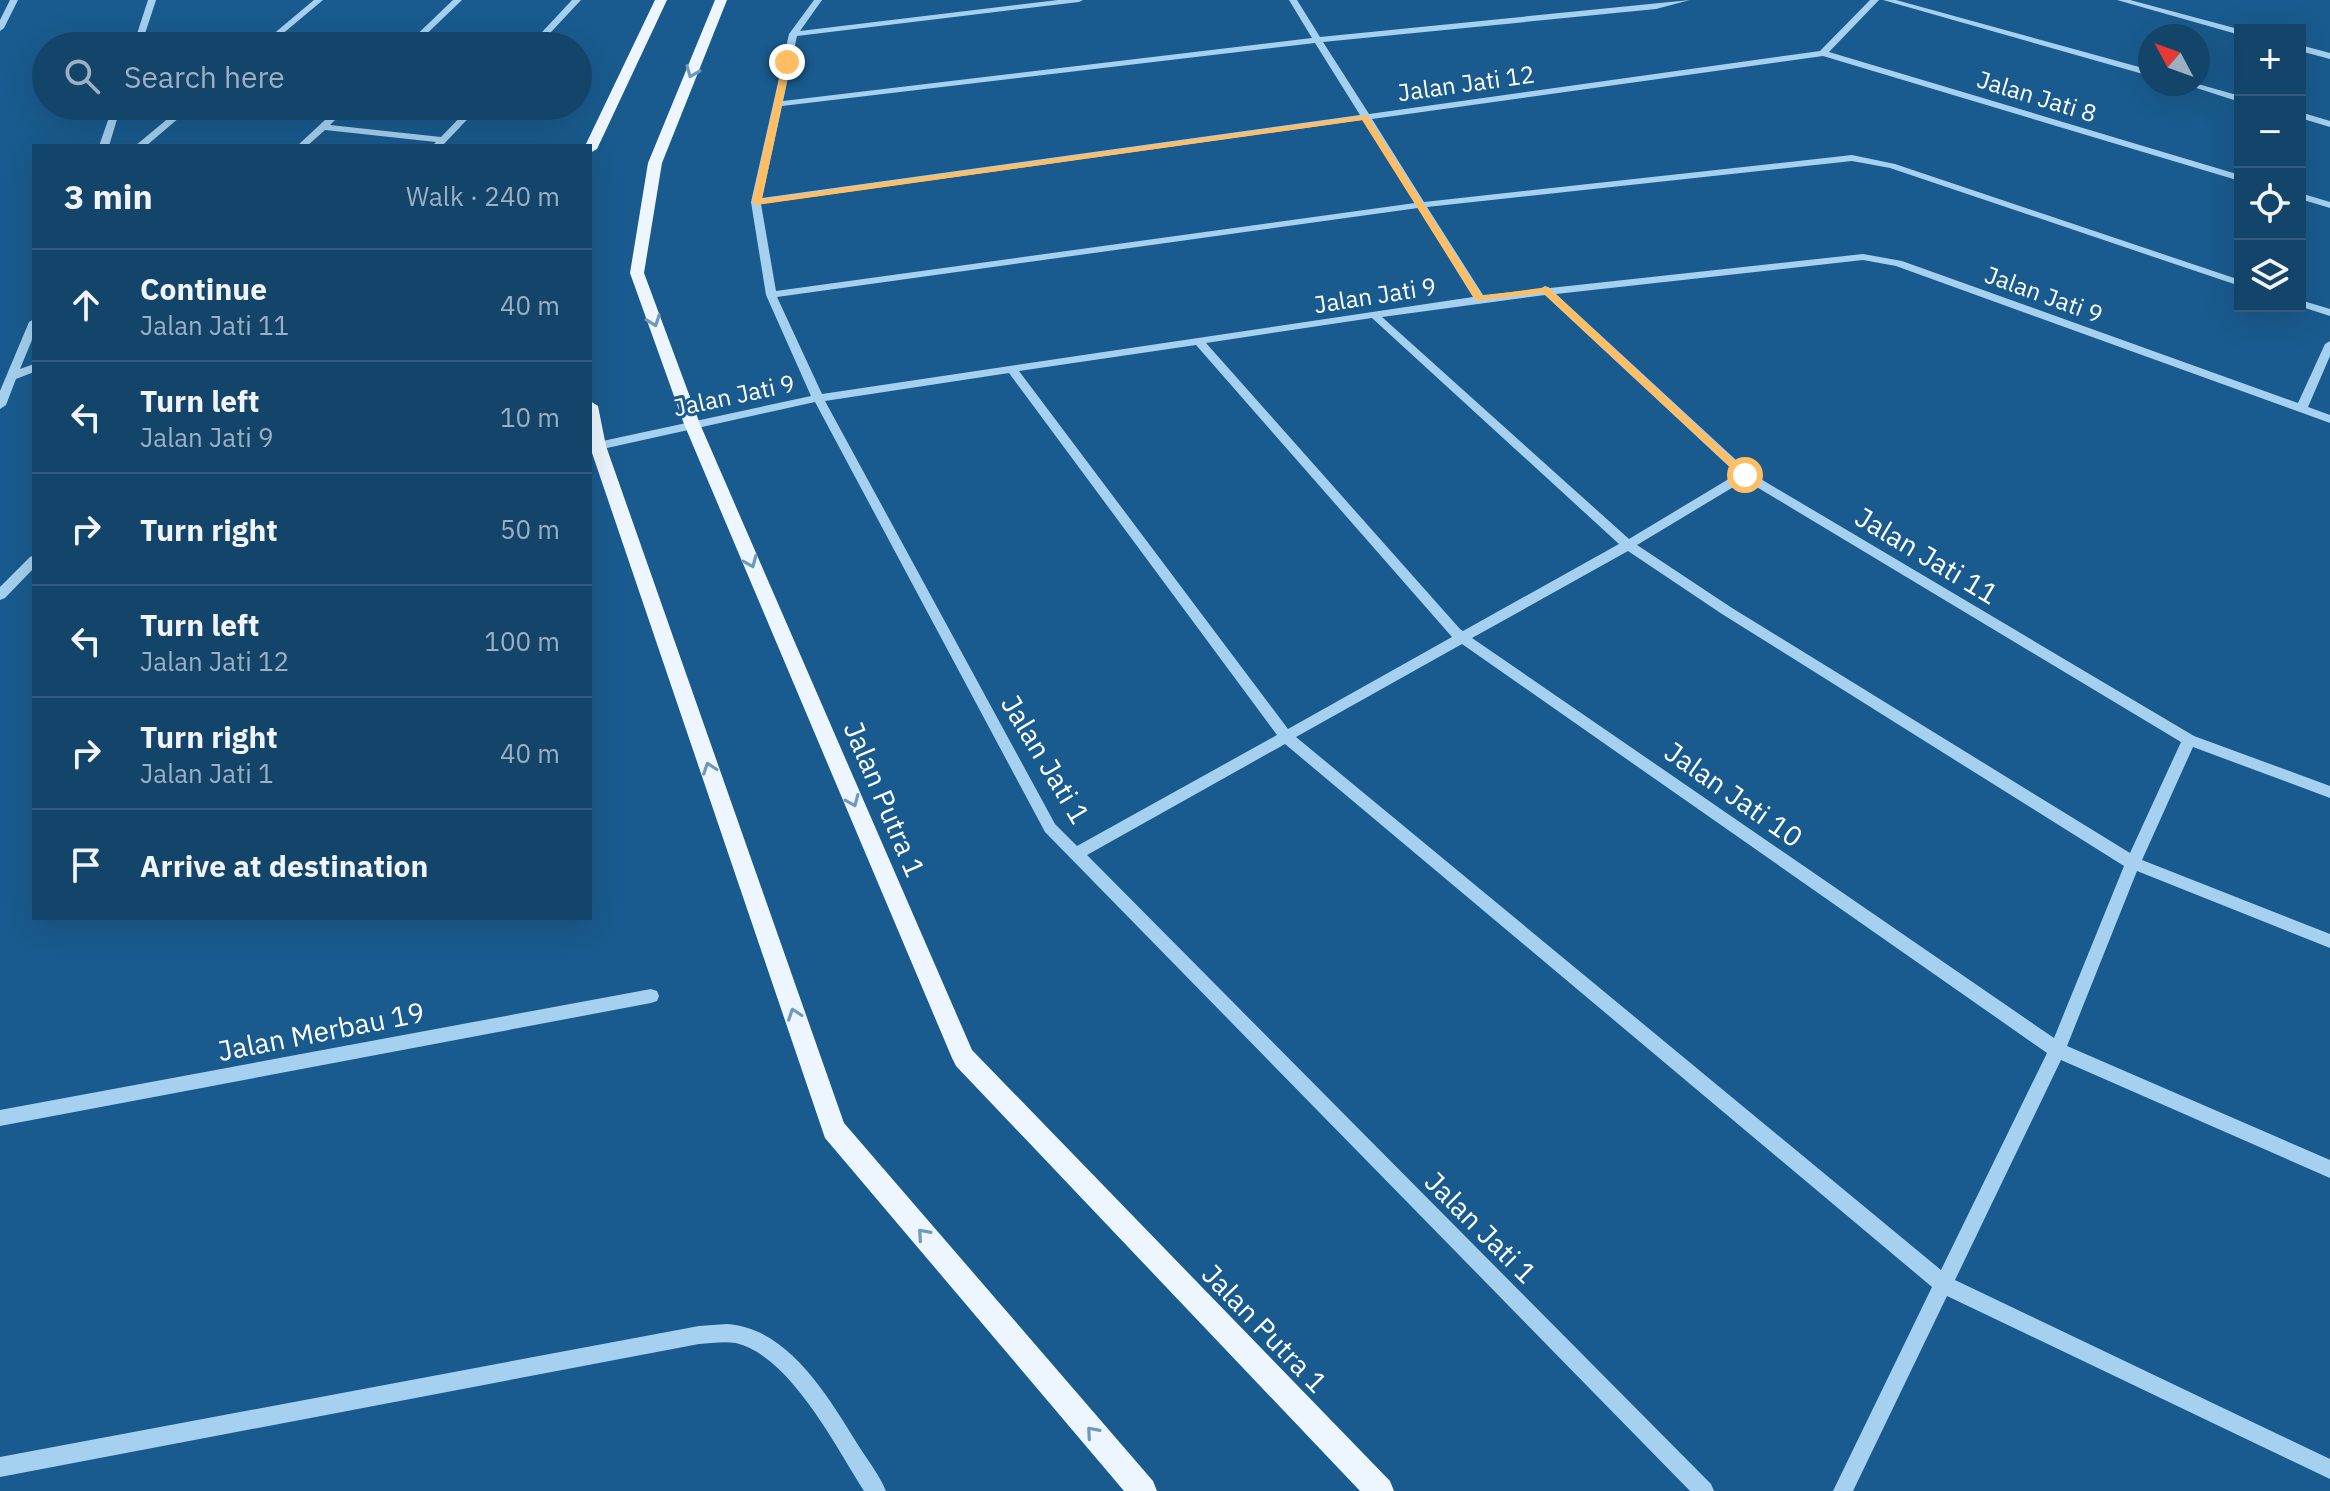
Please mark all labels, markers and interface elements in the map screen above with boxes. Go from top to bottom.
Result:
north arrow [2138,24,2210,96]
map controls [2234,24,2306,312]
button: + [2234,24,2306,96]
search box [32,32,592,120]
route end [769,44,805,80]
icon: search [60,54,104,98]
text: Search here [124,57,285,96]
street label: Jalan Jati 12 [1396,58,1536,108]
street label: Jalan Jati 8 [1973,63,2101,129]
one-way arrow [685,64,702,78]
button: − [2234,96,2306,168]
button: locate [2234,168,2306,240]
text: 3 min [64,174,153,218]
text: Walk · 240 m [406,179,560,213]
button: layers [2234,240,2306,312]
street label: Jalan Jati 9 [1981,258,2107,330]
text: Continue [140,269,267,308]
street label: Jalan Jati 9 [1312,270,1438,320]
icon: ahead [64,283,108,327]
text: 40 m [500,288,560,322]
text: Jalan Jati 11 [140,308,289,342]
one-way arrow [644,313,661,327]
street label: Jalan Jati 9 [670,367,798,423]
text: Turn left [140,381,259,420]
icon: left [64,395,108,439]
text: 10 m [500,400,560,434]
text: Jalan Jati 9 [140,420,274,454]
route start [1727,457,1763,493]
street label: Jalan Jati 11 [1849,498,2005,612]
icon: right [64,507,108,551]
text: Turn right [140,510,278,549]
text: 50 m [500,512,560,546]
one-way arrow [741,554,757,568]
text: Turn left [140,605,259,644]
icon: left [64,619,108,663]
text: 100 m [484,624,560,658]
text: Jalan Jati 12 [140,644,289,678]
street label: Jalan Jati 1 [993,688,1099,830]
street label: Jalan Putra 1 [836,716,934,882]
text: Turn right [140,717,278,756]
icon: right [64,731,108,775]
street label: Jalan Jati 10 [1658,733,1810,855]
text: 40 m [500,736,560,770]
text: Jalan Jati 1 [140,756,274,790]
one-way arrow [703,762,719,776]
one-way arrow [844,793,860,807]
icon: arrive [64,843,108,887]
text: Arrive at destination [140,846,428,885]
street label: Jalan Merbau 19 [214,993,428,1069]
one-way arrow [787,1008,804,1022]
street label: Jalan Jati 1 [1417,1163,1545,1291]
one-way arrow [918,1229,933,1244]
street label: Jalan Putra 1 [1194,1256,1336,1400]
one-way arrow [1087,1426,1102,1441]

